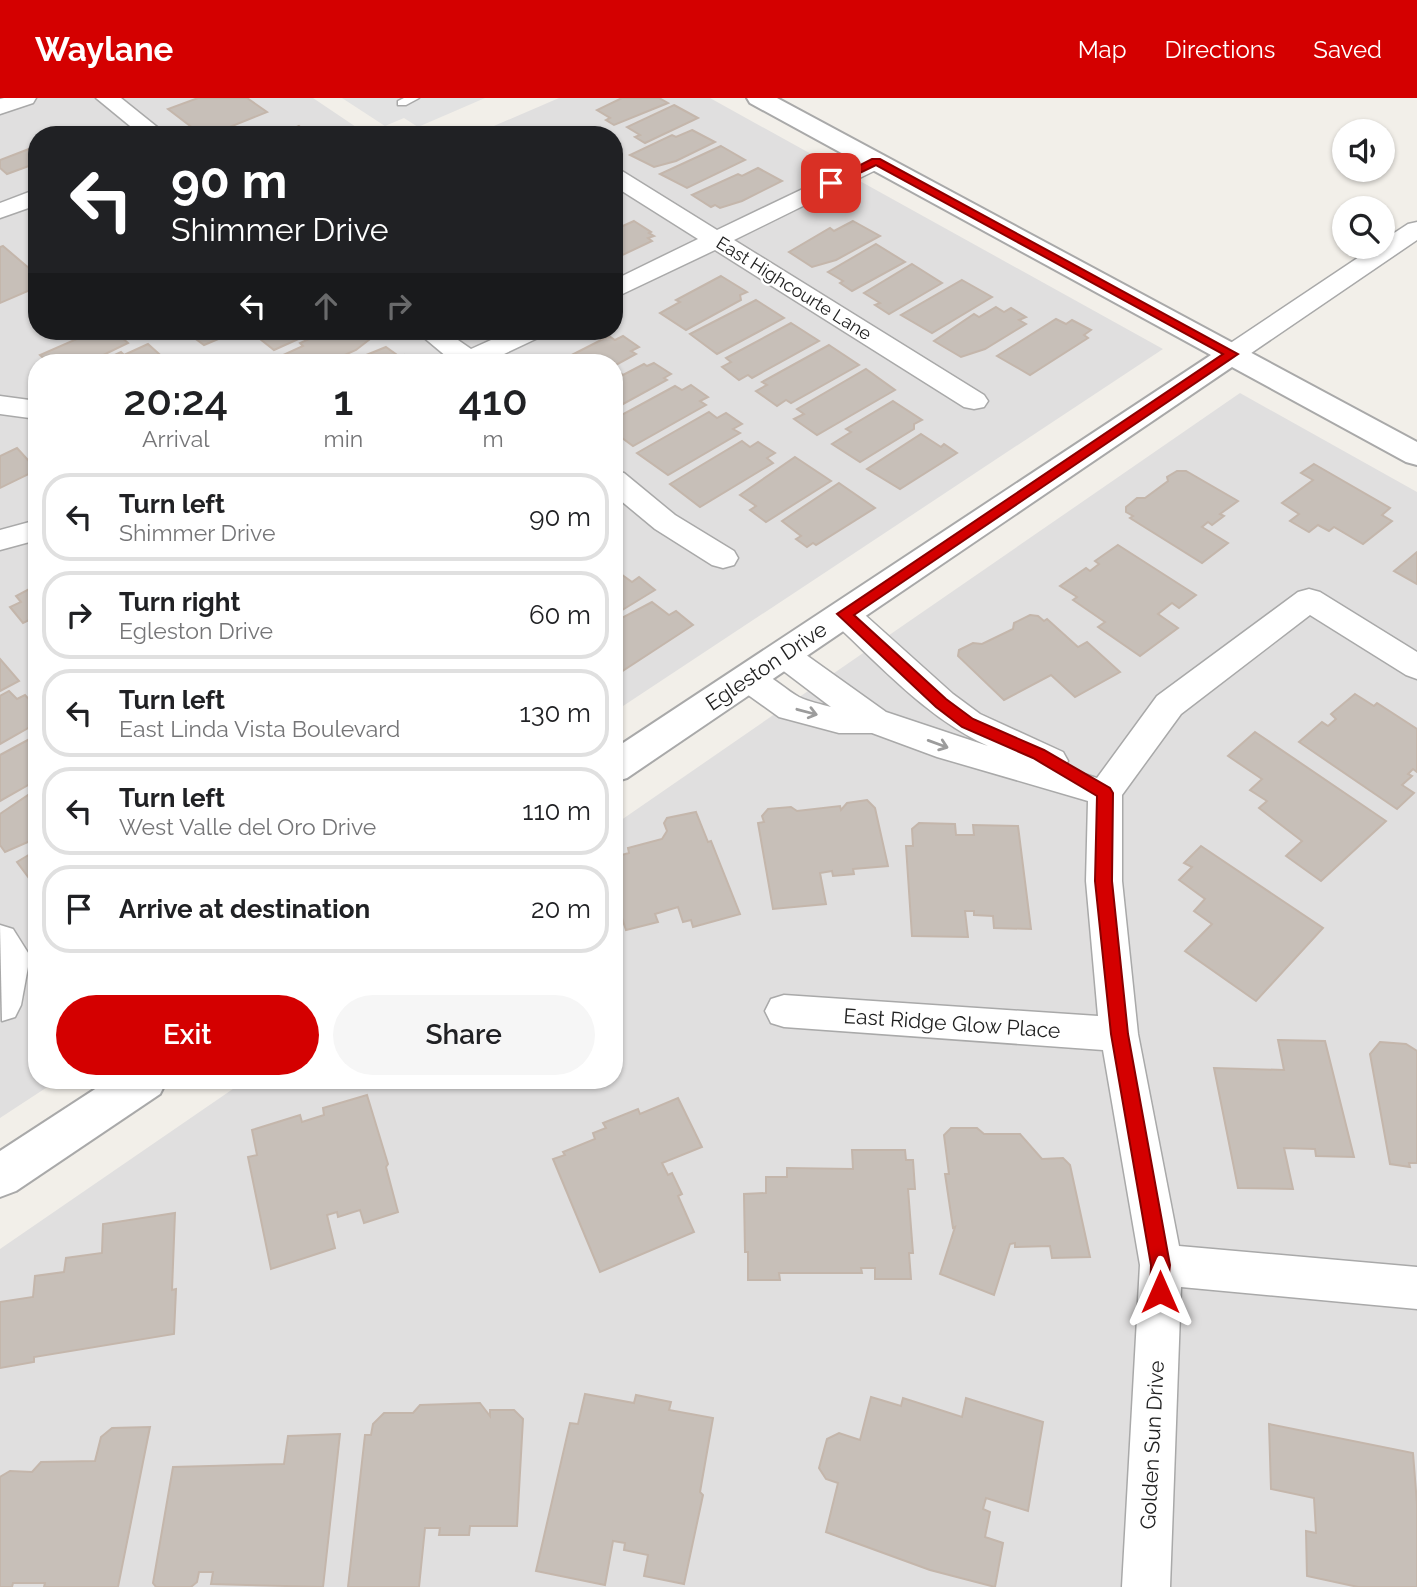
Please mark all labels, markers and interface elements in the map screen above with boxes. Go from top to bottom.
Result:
text: Waylane [35,30,173,69]
text: Map [1078,35,1127,64]
text: Directions [1165,35,1275,64]
text: Saved [1313,35,1382,64]
map controls [1332,119,1395,259]
button: sound [1332,119,1395,182]
text: 90 m [171,152,287,209]
pin [801,153,861,213]
icon: left [56,154,147,245]
icon: arrive [812,164,850,202]
button: search [1332,196,1395,259]
text: Shimmer Drive [171,211,389,248]
street label: East Highcourte Lane [713,232,876,344]
icon: left [234,287,272,325]
icon: ahead [307,287,345,325]
icon: right [380,287,418,325]
text: 20:24 [123,376,228,425]
text: 1 [333,376,353,425]
text: 410 [458,376,528,425]
text: Arrival [142,425,210,452]
text: min [324,425,363,452]
text: m [482,425,504,452]
text: Turn left [119,489,225,519]
icon: left [60,498,98,536]
text: 90 m [529,502,591,532]
text: Shimmer Drive [119,519,275,546]
text: Turn right [119,587,240,617]
icon: right [60,596,98,634]
text: 60 m [529,600,591,630]
street label: Egleston Drive [701,616,831,716]
text: Egleston Drive [119,617,273,644]
text: Turn left [119,685,225,715]
icon: left [60,694,98,732]
text: 130 m [520,698,591,728]
one-way arrow [795,706,817,719]
text: East Linda Vista Boulevard [119,715,400,742]
one-way arrow [927,739,949,751]
text: Turn left [119,783,225,813]
icon: left [60,792,98,830]
text: 110 m [522,796,591,826]
text: West Valle del Oro Drive [119,813,376,840]
icon: arrive [60,890,98,928]
text: Arrive at destination [119,894,370,924]
text: 20 m [531,894,591,924]
button: Exit [56,995,319,1075]
button: Share [333,995,595,1075]
street label: East Ridge Glow Place [843,1003,1061,1043]
position arrow [1123,1255,1197,1329]
street label: Golden Sun Drive [1135,1360,1169,1530]

